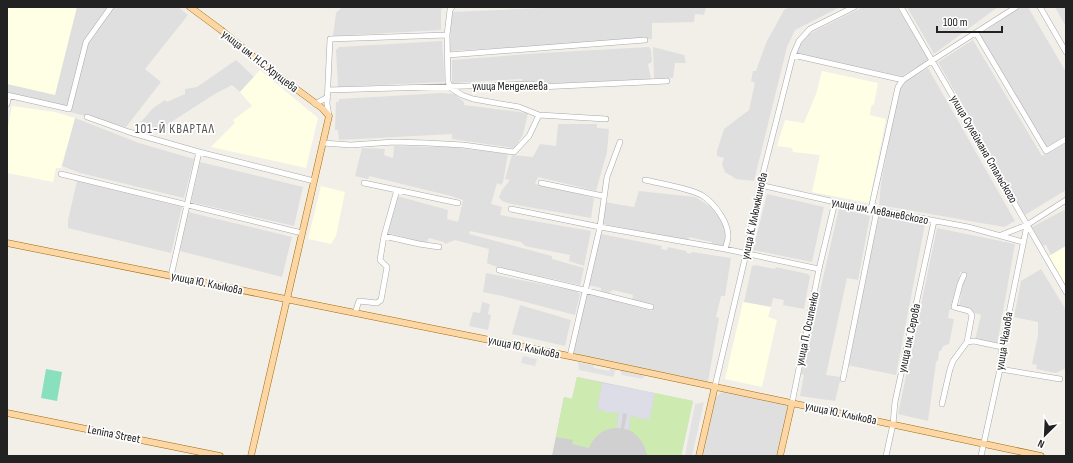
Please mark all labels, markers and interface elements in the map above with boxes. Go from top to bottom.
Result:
scale bar [937,8,1002,34]
text: 100 m [943,15,968,30]
street label: улица им. Н.С.Хрущева [218,27,301,96]
street label: улица Менделеева [472,79,548,94]
street label: улица Сулеймана Стальского [947,93,1021,206]
district label: 101-Й КВАРТАЛ [135,121,215,137]
street label: улица К. Илюмжинова [738,171,771,261]
street label: улица им. Леваневского [830,195,930,228]
street label: улица Ю. Клыкова [170,269,244,298]
street label: улица П. Осипенко [792,291,823,368]
street label: улица им. Серова [895,302,924,374]
street label: улица Чкалова [992,310,1017,371]
street label: улица Ю. Клыкова [487,333,561,362]
street label: улица Ю. Клыкова [804,399,878,428]
north arrow [1025,415,1065,455]
street label: Lenina Street [86,422,142,447]
text: N [1036,436,1046,451]

